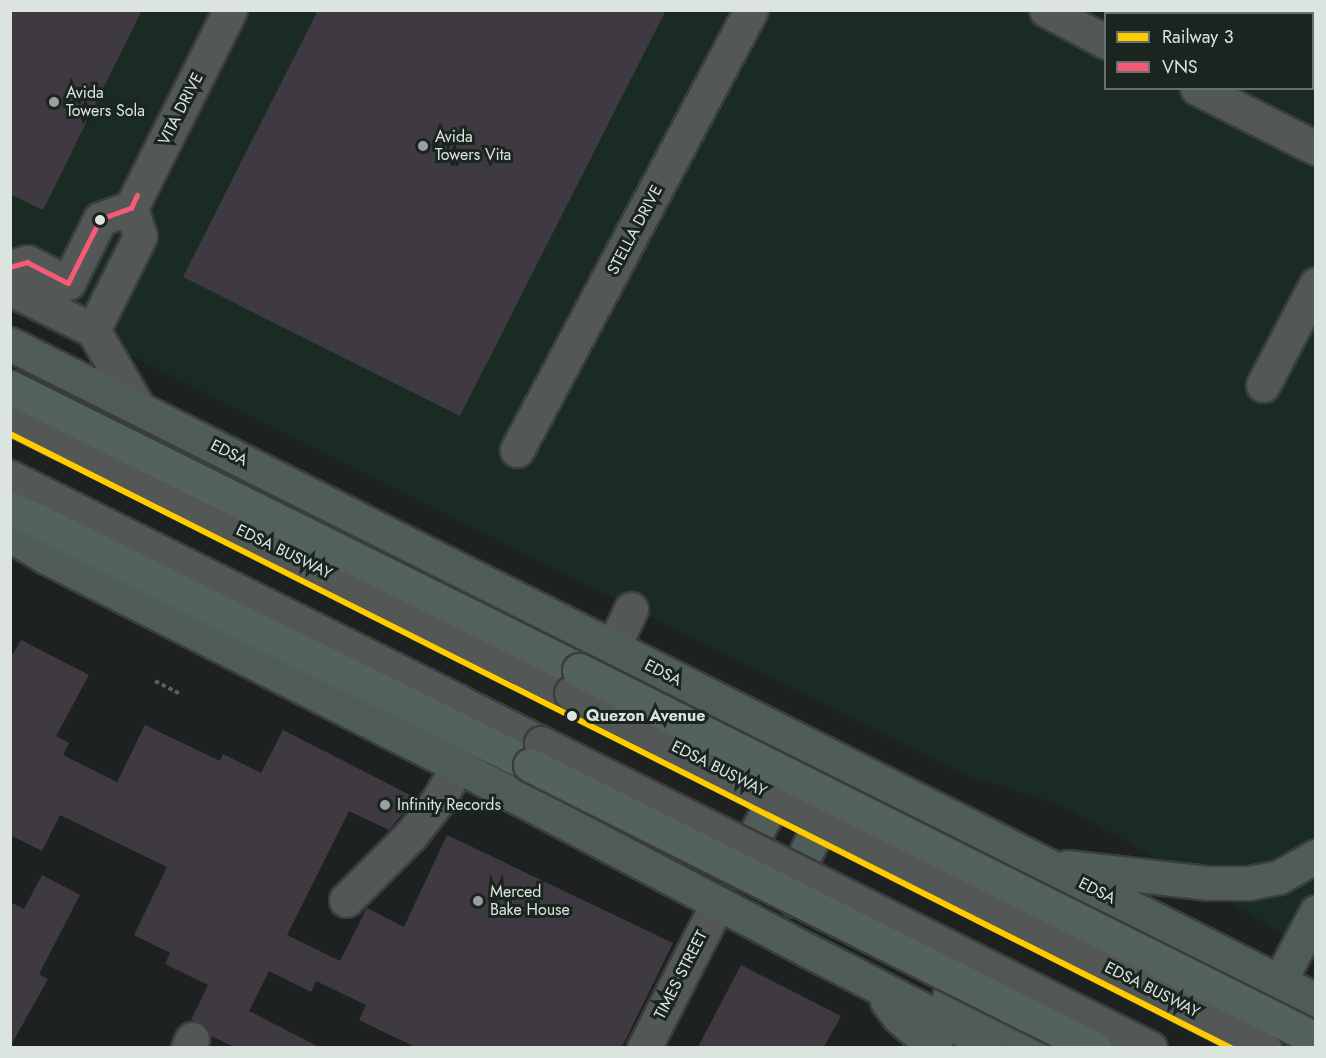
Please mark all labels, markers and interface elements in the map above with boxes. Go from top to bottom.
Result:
legend [1104,12,1314,90]
text: Railway 3 [1162,24,1234,50]
text: VNS [1162,54,1198,80]
street label: VITA DRIVE [155,70,207,148]
place label: Avida Towers Sola [66,83,145,121]
marker: Avida Towers Sola [47,95,61,109]
place label: Avida Towers Vita [435,127,511,165]
marker: Avida Towers Vita [416,139,430,153]
street label: STELLA DRIVE [603,182,667,278]
unlabelled marker [94,214,106,226]
street label: EDSA [207,436,251,470]
street label: EDSA BUSWAY [233,521,335,583]
street label: EDSA [641,656,685,690]
place label: Quezon Avenue [586,706,705,726]
marker: Quezon Avenue [563,707,581,725]
street label: EDSA BUSWAY [668,737,770,801]
place label: Infinity Records [397,795,501,815]
marker: Infinity Records [378,798,392,812]
street label: EDSA [1075,874,1119,908]
place label: Merced Bake House [490,882,570,920]
marker: Merced Bake House [471,894,485,908]
street label: TIMES STREET [650,927,712,1023]
street label: EDSA BUSWAY [1101,958,1203,1022]

